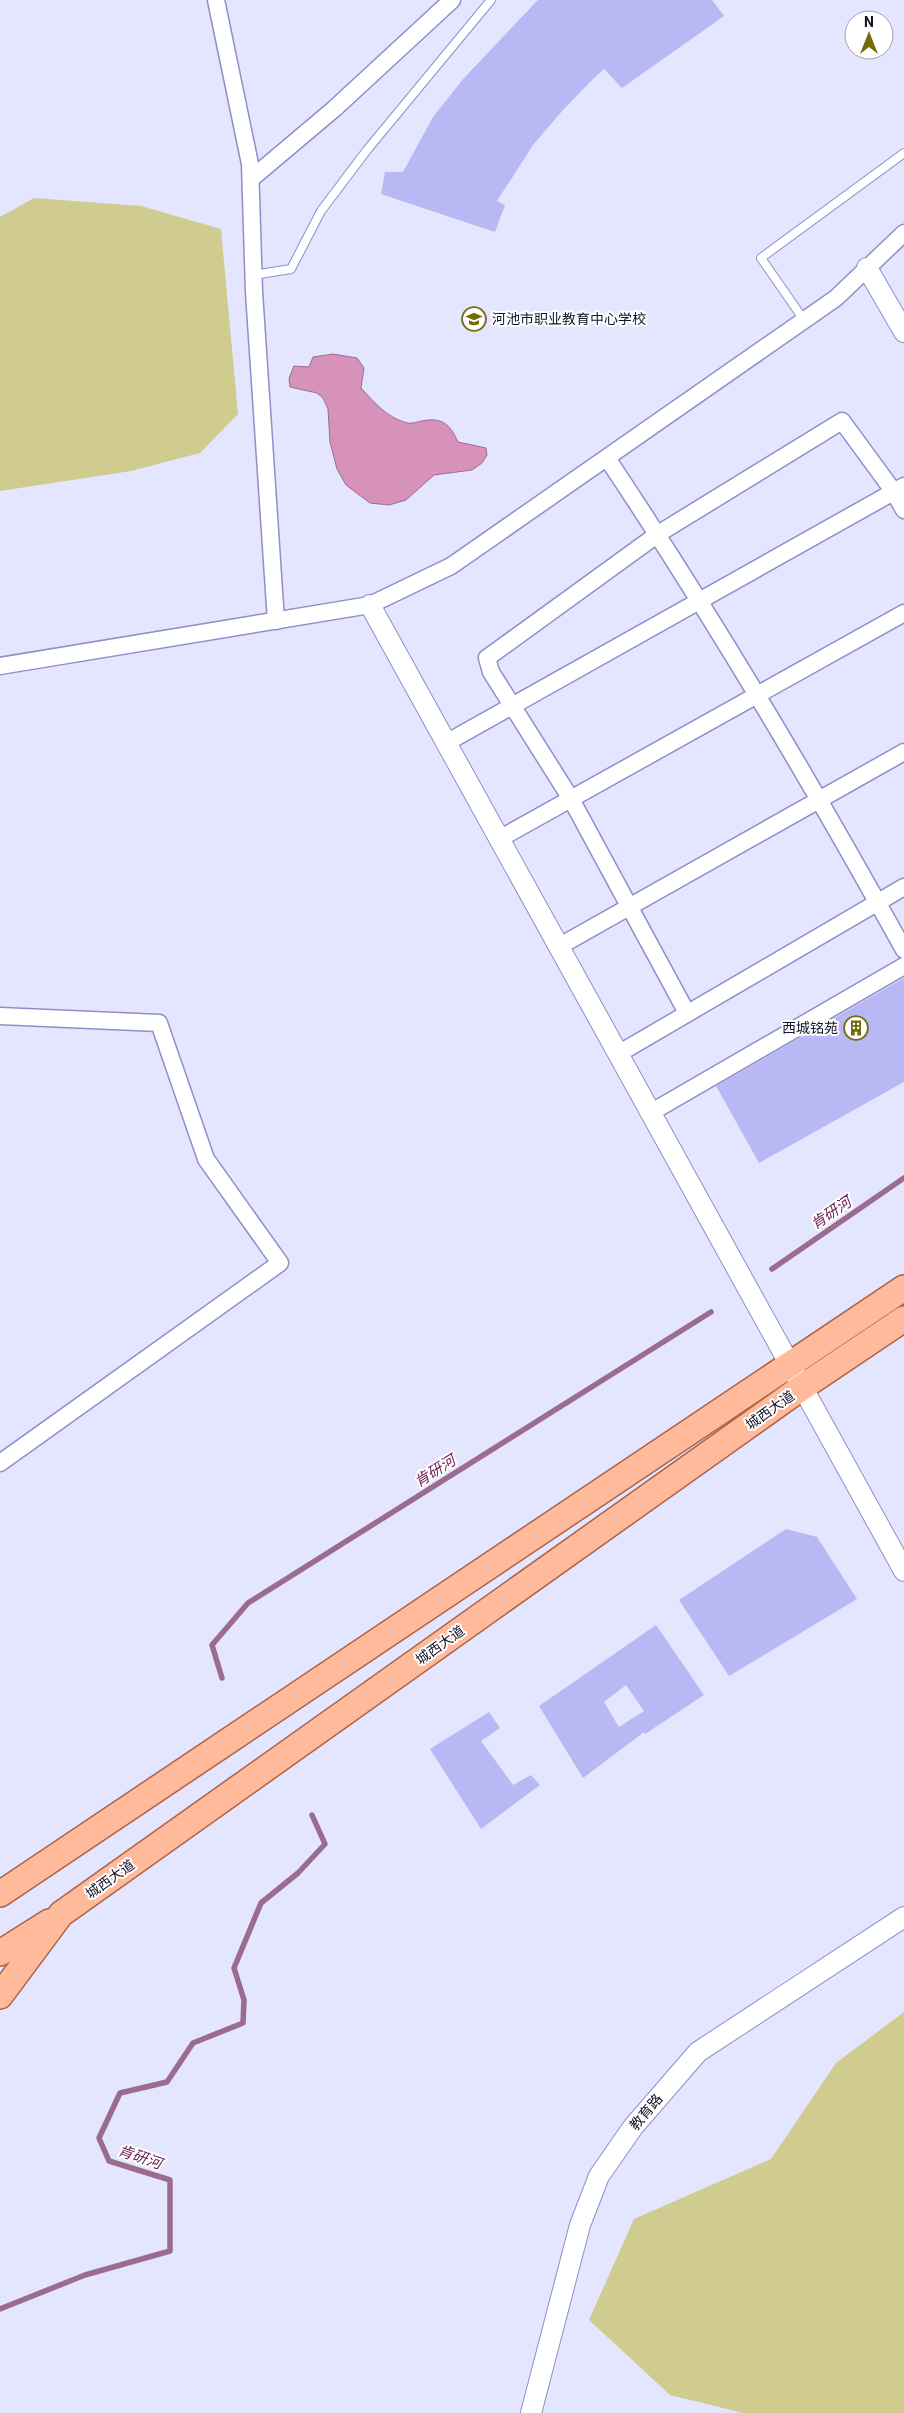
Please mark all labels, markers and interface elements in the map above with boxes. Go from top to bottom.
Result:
north arrow [844,10,894,60]
text: N [864,14,874,30]
school or university icon: 河池市职业教育中心学校 [461,306,487,332]
place label: 河池市职业教育中心学校 [492,311,646,327]
building icon: 西城铭苑 [843,1015,869,1041]
place label: 西城铭苑 [782,1020,838,1036]
water label: 肯研河 [807,1191,857,1233]
street label: 城西大道 [742,1387,798,1433]
water label: 肯研河 [411,1450,461,1491]
street label: 城西大道 [412,1622,468,1668]
street label: 城西大道 [82,1856,138,1902]
street label: 教育路 [626,2091,666,2133]
water label: 肯研河 [116,2141,167,2174]

